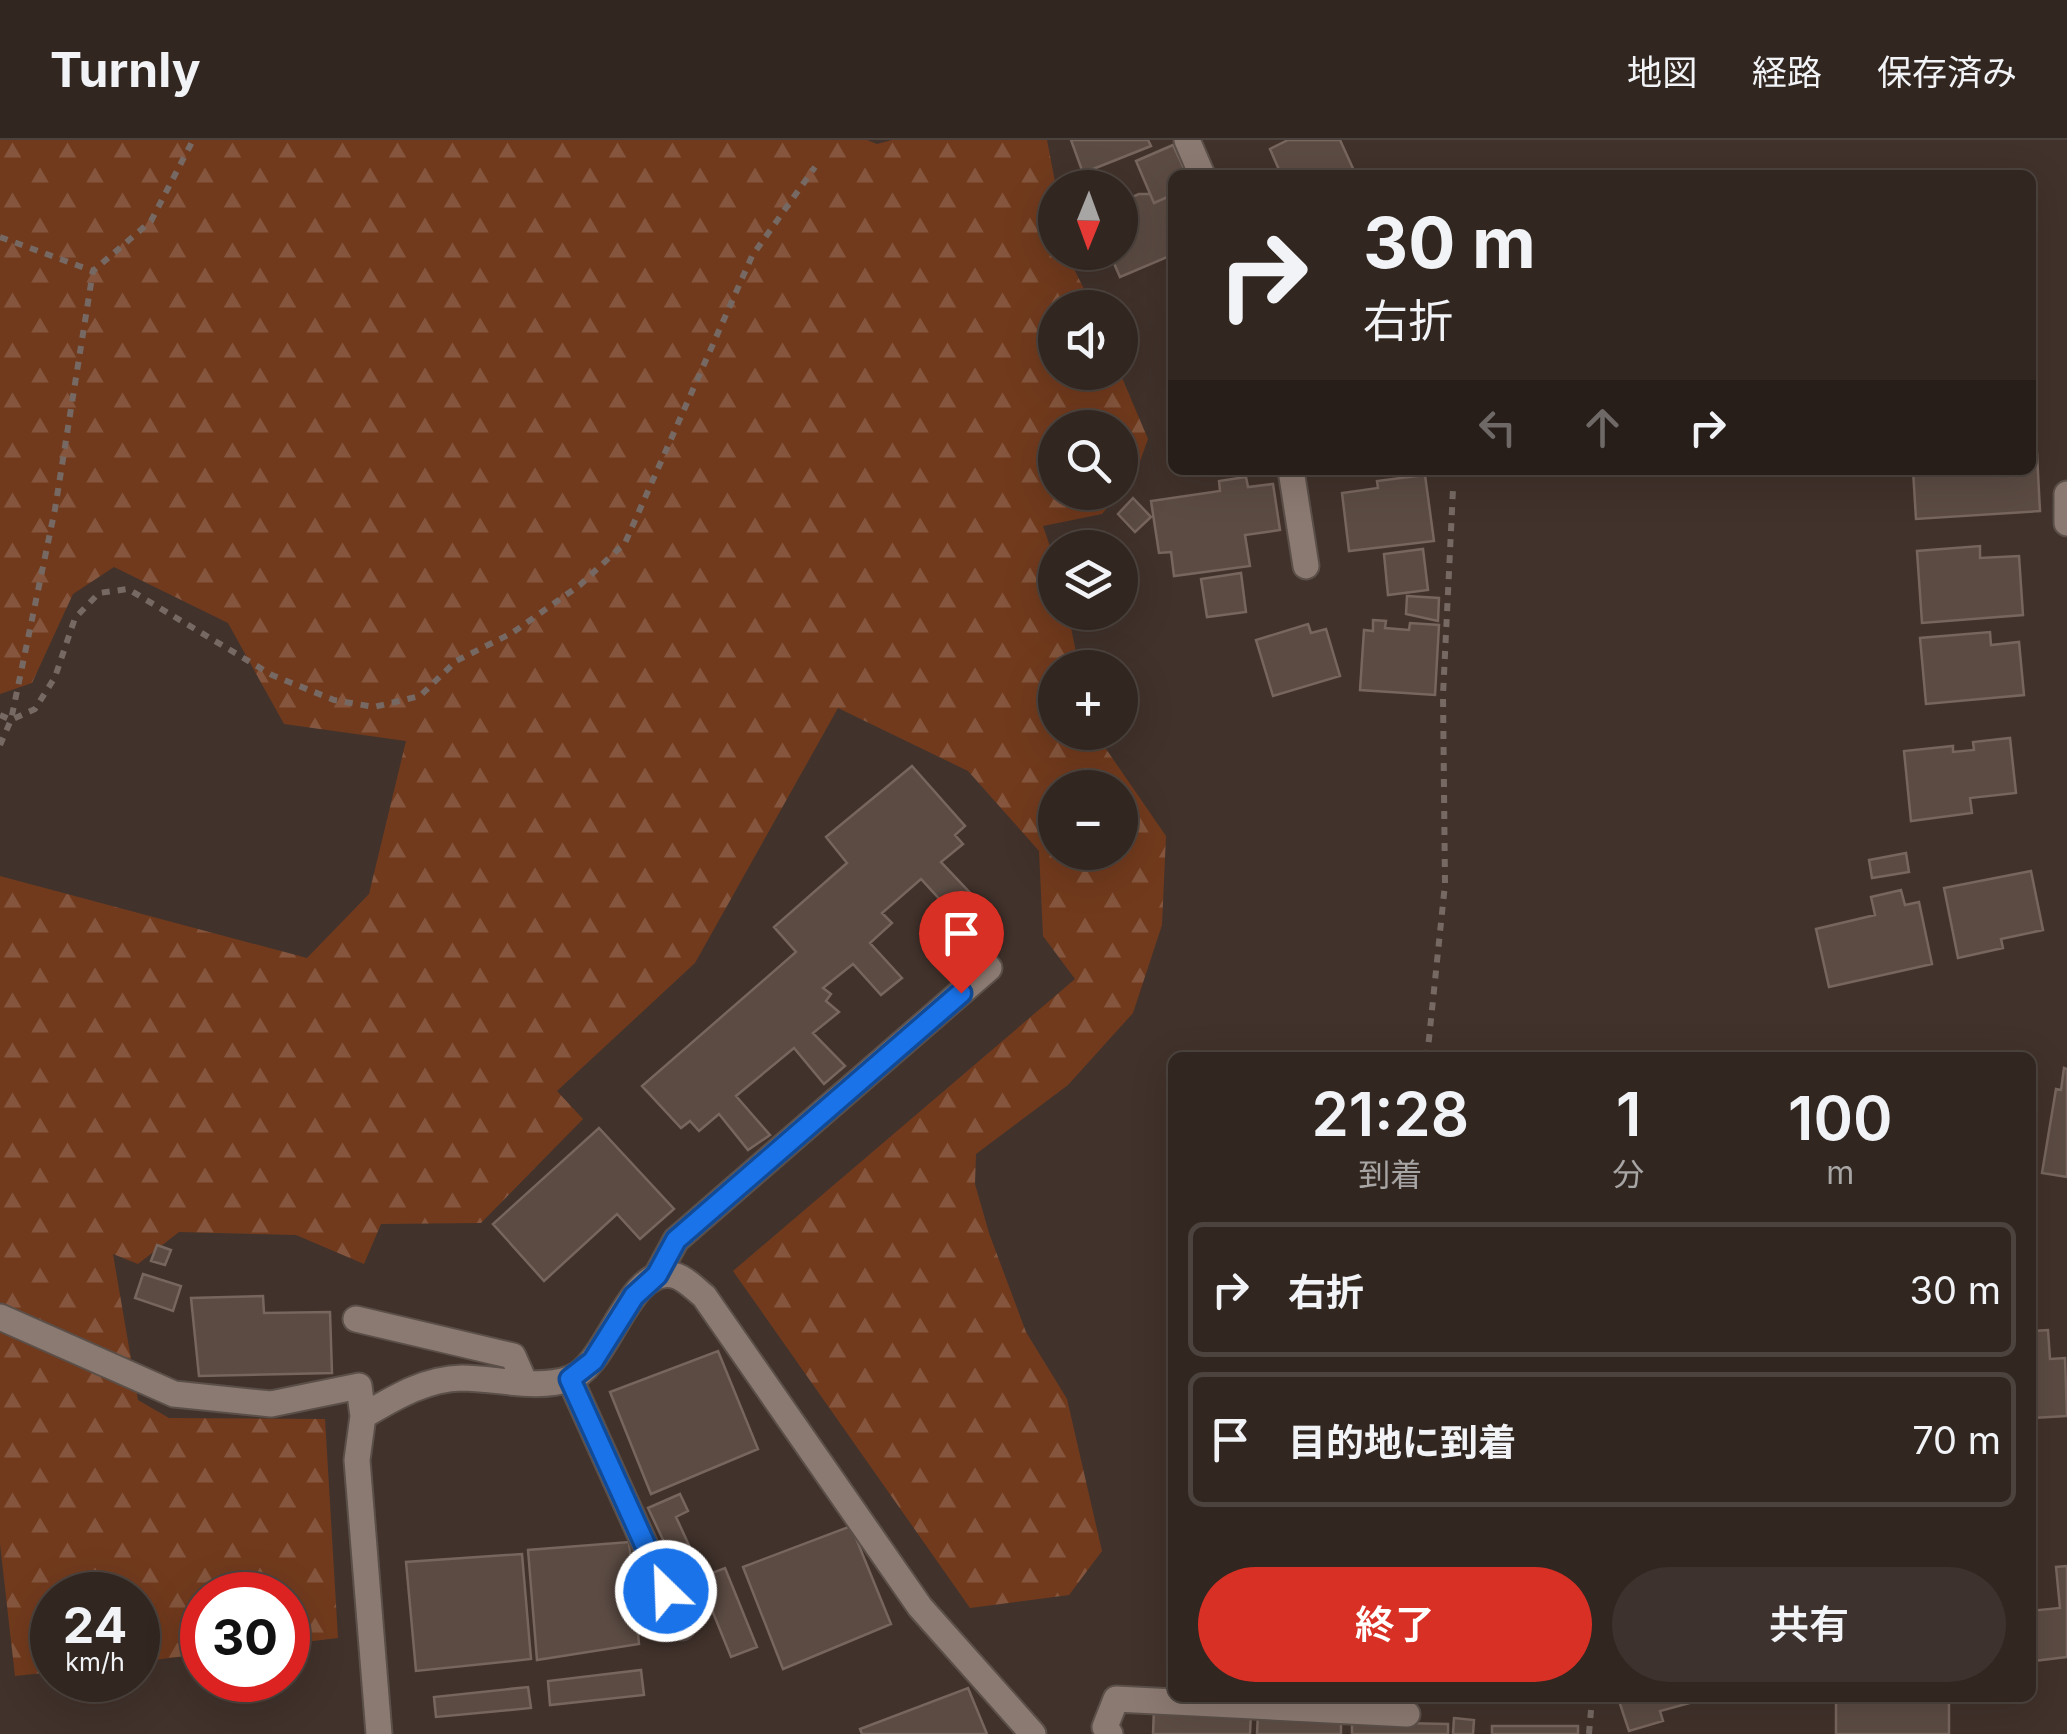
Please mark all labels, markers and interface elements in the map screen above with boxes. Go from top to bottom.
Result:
text: Turnly [50,40,201,99]
text: 地図 [1627,51,1697,93]
text: 経路 [1752,51,1822,93]
text: 保存済み [1877,51,2017,93]
north arrow [1038,170,1138,270]
map controls [1038,170,1138,870]
text: 30 m [1363,200,1536,285]
icon: right [1198,210,1328,340]
button: sound [1038,290,1138,390]
text: 右折 [1363,293,1453,348]
icon: left [1470,400,1525,455]
icon: ahead [1575,400,1630,455]
icon: right [1680,400,1735,455]
button: search [1038,410,1138,510]
button: layers [1038,530,1138,630]
button: + [1038,650,1138,750]
button: − [1038,770,1138,870]
pin [919,891,1004,994]
icon: arrive [934,906,989,961]
text: 21:28 [1311,1078,1469,1150]
text: 1 [1616,1078,1641,1150]
text: 100 [1788,1082,1893,1154]
text: m [1826,1153,1854,1192]
text: 到着 [1358,1155,1422,1194]
text: 分 [1613,1155,1645,1194]
icon: right [1203,1262,1258,1317]
text: 30 m [1910,1267,2001,1313]
text: 右折 [1288,1269,1364,1315]
icon: arrive [1203,1412,1258,1467]
text: 70 m [1912,1417,2001,1463]
text: 目的地に到着 [1288,1419,1516,1465]
position arrow [614,1539,718,1643]
button: 終了 [1198,1567,1592,1682]
button: 共有 [1612,1567,2006,1682]
speed limit sign: 30 [180,1572,310,1702]
text: 24 [63,1595,127,1655]
text: km/h [65,1647,125,1677]

